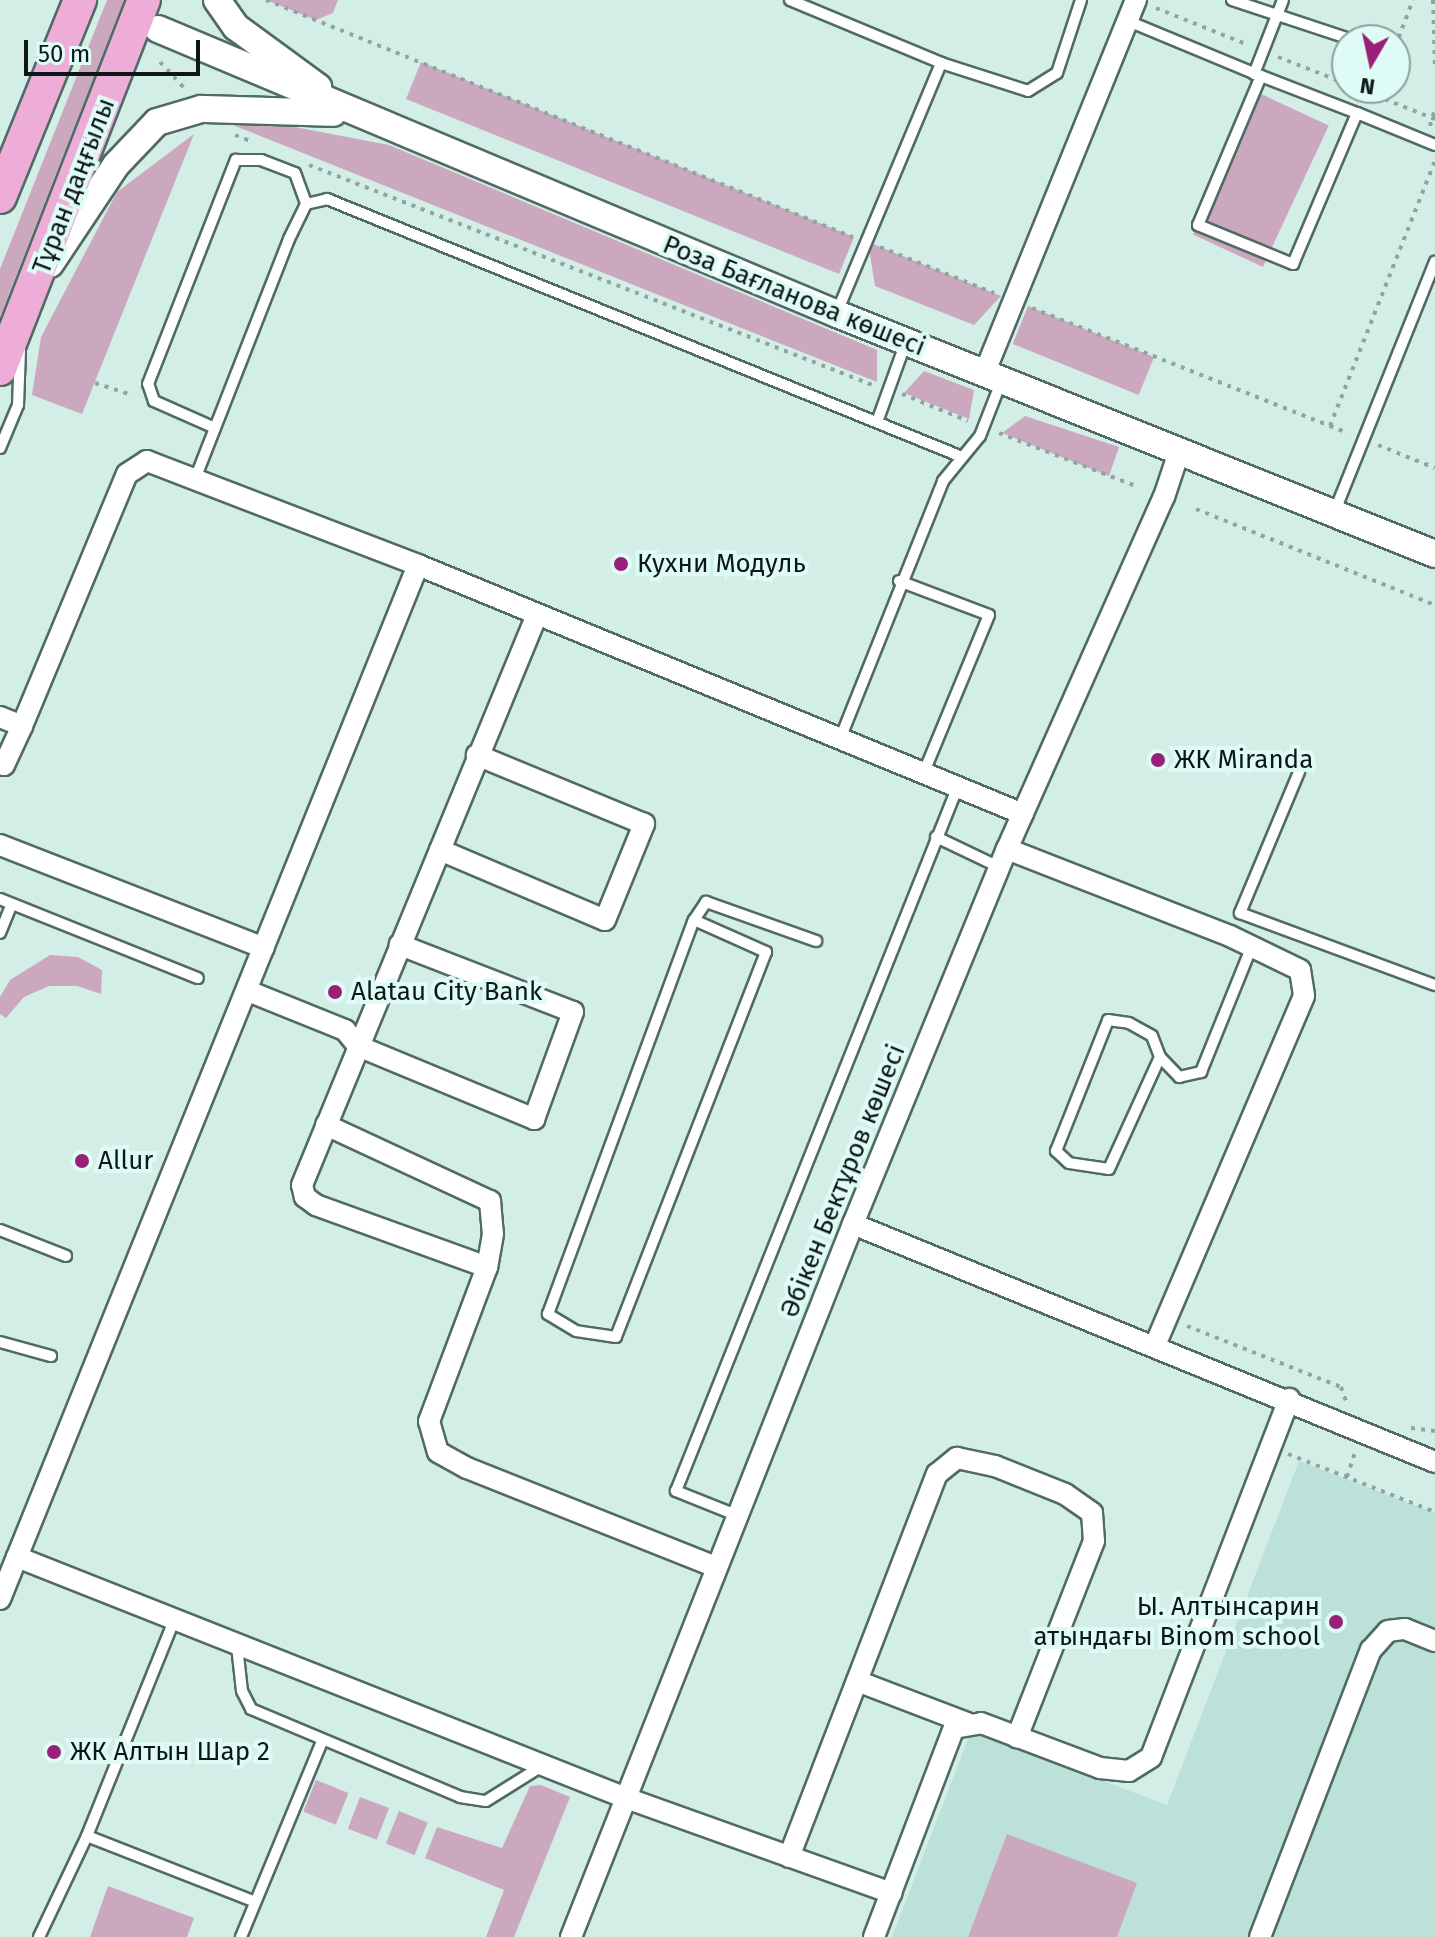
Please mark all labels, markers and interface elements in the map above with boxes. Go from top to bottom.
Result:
scale bar [28,24,204,74]
north arrow [1331,24,1411,104]
text: 50 m [38,40,90,68]
text: N [1358,72,1377,101]
street label: Тұран даңғылы [26,94,122,278]
street label: Роза Бағланова көшесі [658,229,930,363]
place label: Кухни Модуль [637,548,806,580]
marker: Кухни Модуль [612,555,630,573]
place label: ЖК Miranda [1174,744,1313,776]
marker: ЖК Miranda [1149,751,1167,769]
place label: Alatau City Bank [351,976,542,1008]
marker: Alatau City Bank [326,983,344,1001]
street label: Әбікен Бектұров көшесі [774,1040,912,1322]
place label: Allur [98,1145,153,1177]
marker: Allur [73,1152,91,1170]
place label: Ы. Алтынсарин атындағы Binom school [1034,1591,1320,1652]
marker: Ы. Алтынсарин атындағы Binom school [1327,1613,1345,1631]
place label: ЖК Алтын Шар 2 [70,1736,270,1768]
marker: ЖК Алтын Шар 2 [45,1743,63,1761]

